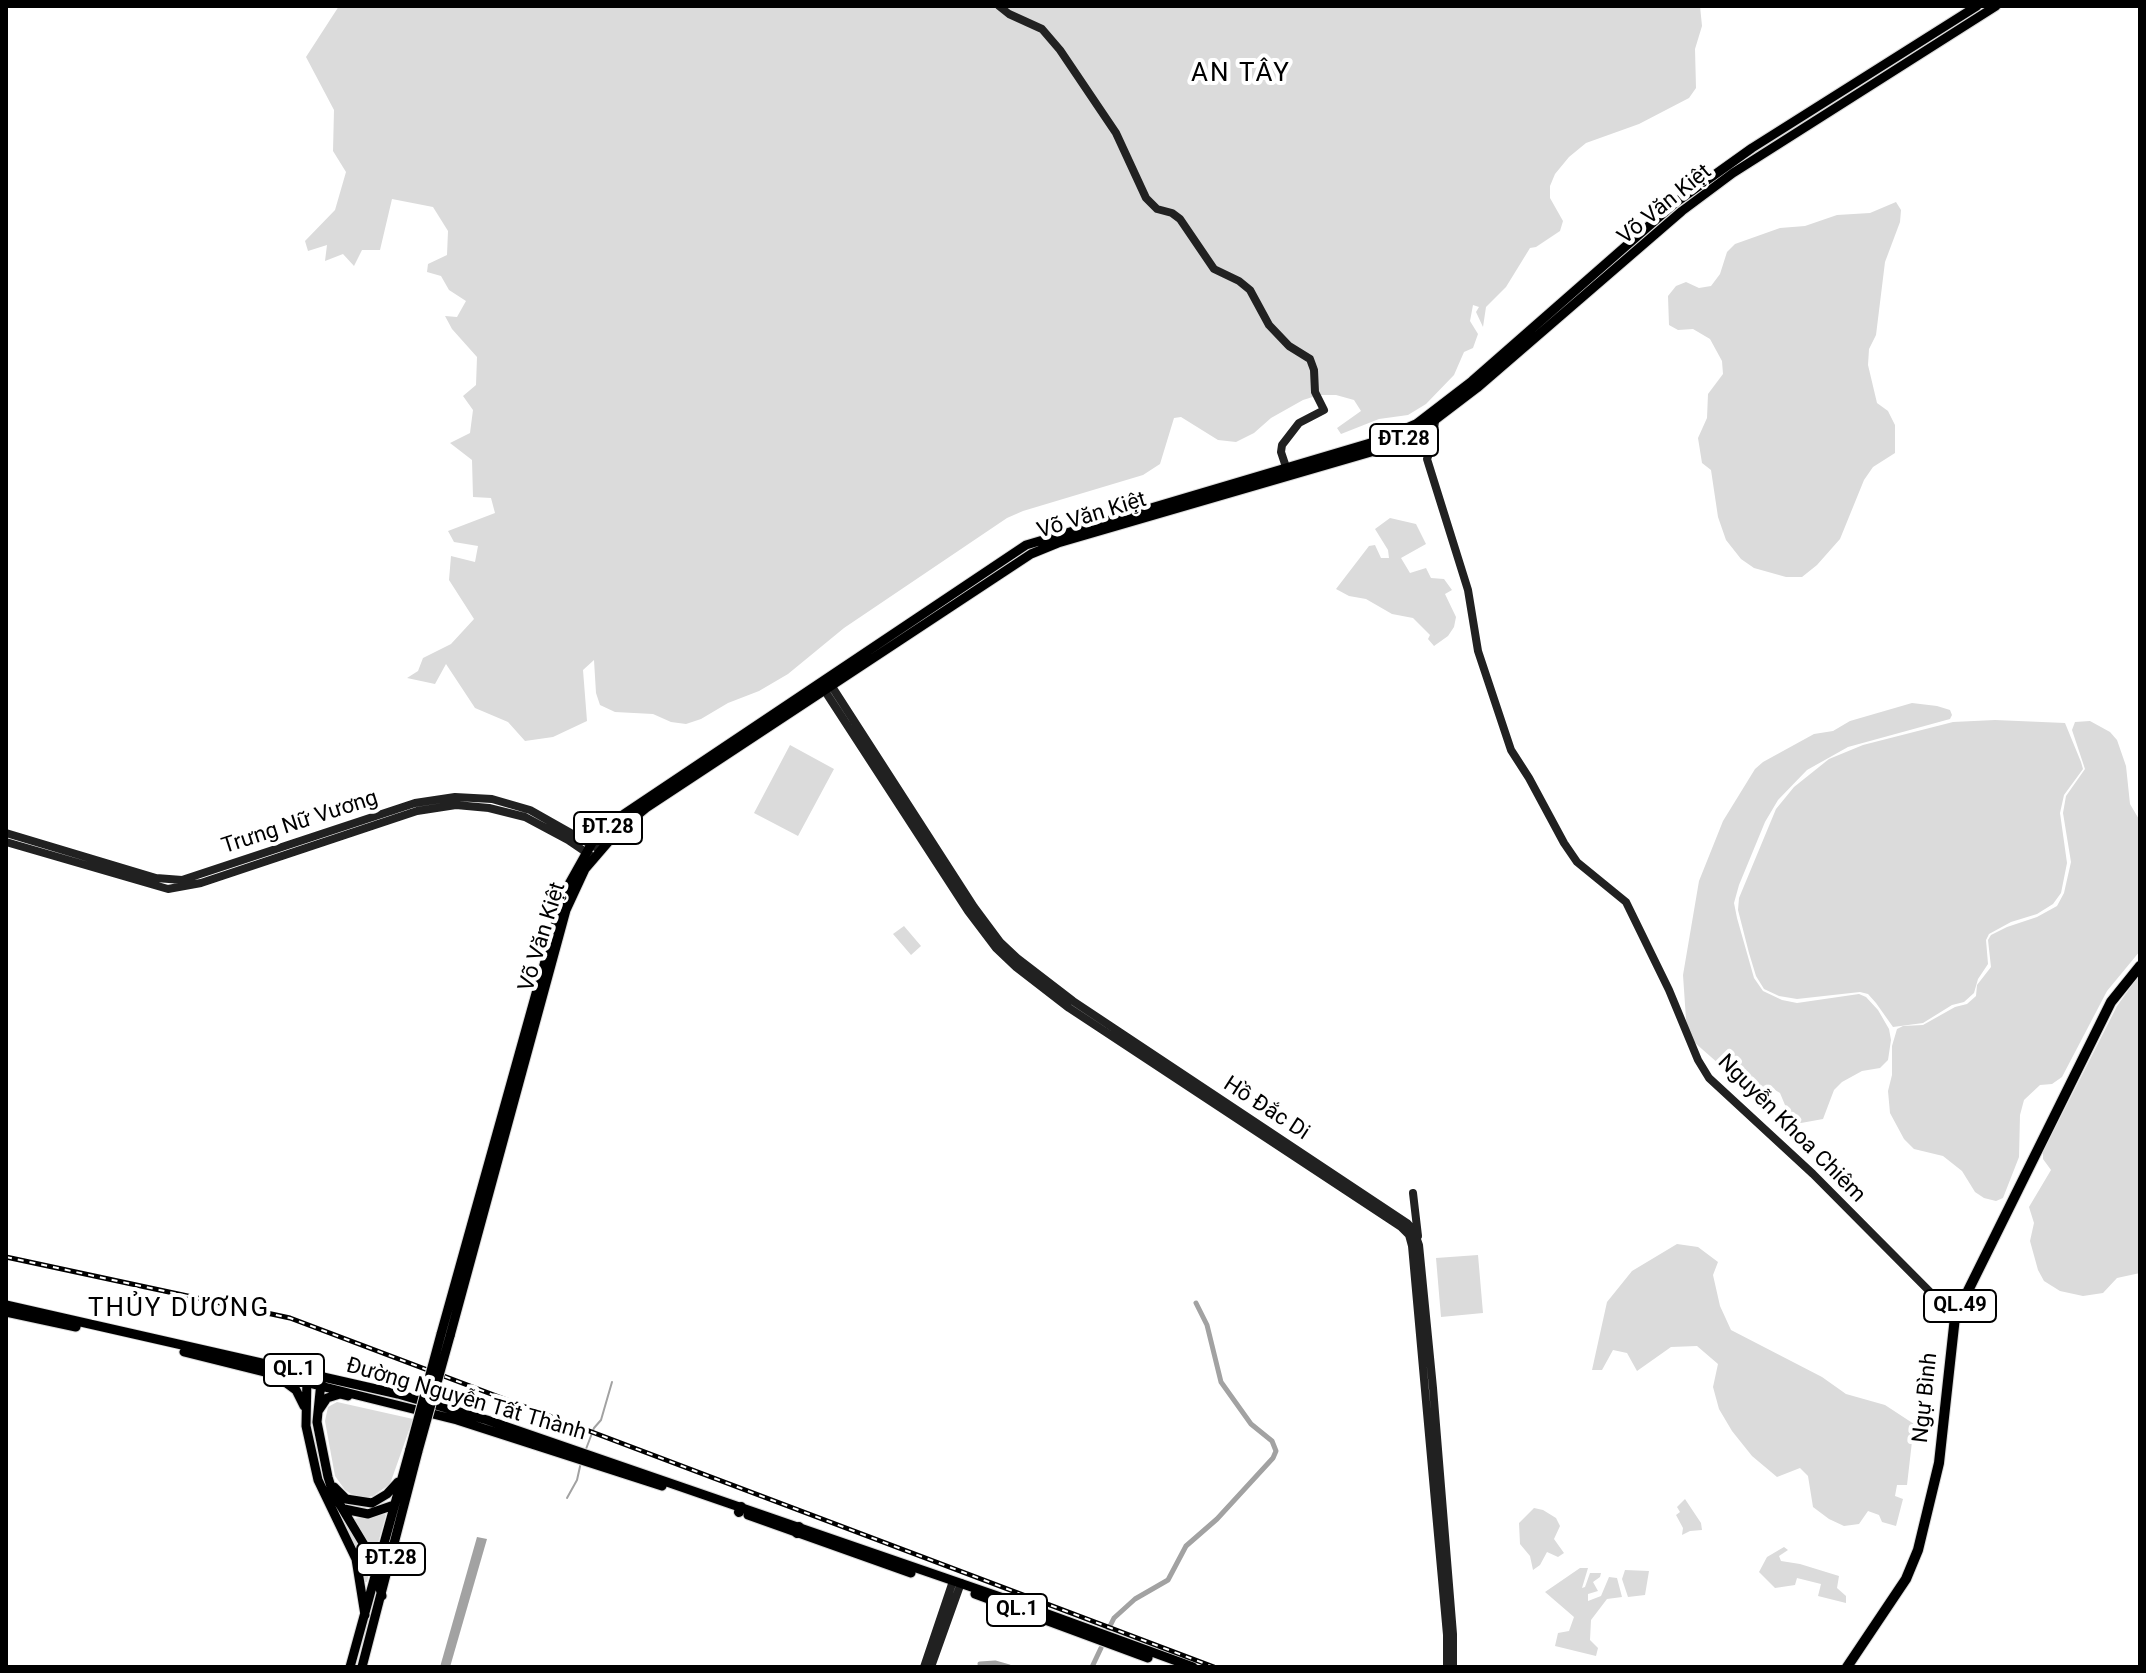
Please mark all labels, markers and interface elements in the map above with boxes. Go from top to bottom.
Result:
district label: AN TÂY [1191,58,1291,90]
street label: Võ Văn Kiệt [1613,159,1717,251]
road number: ĐT.28 [1370,424,1438,456]
street label: Võ Văn Kiệt [1034,487,1150,545]
street label: Trưng Nữ Vương [219,785,381,861]
road number: ĐT.28 [574,812,642,844]
street label: Võ Văn Kiệt [514,879,572,995]
street label: Nguyễn Khoa Chiêm [1712,1050,1870,1208]
street label: Hồ Đắc Di [1218,1071,1314,1147]
road number: QL.49 [1924,1290,1996,1322]
district label: THỦY DƯƠNG [88,1293,270,1325]
street label: Ngự Bình [1908,1352,1944,1444]
street label: Đường Nguyễn Tất Thành [343,1353,589,1447]
road number: QL.1 [264,1354,324,1386]
road number: ĐT.28 [357,1543,425,1575]
road number: QL.1 [987,1594,1047,1626]

